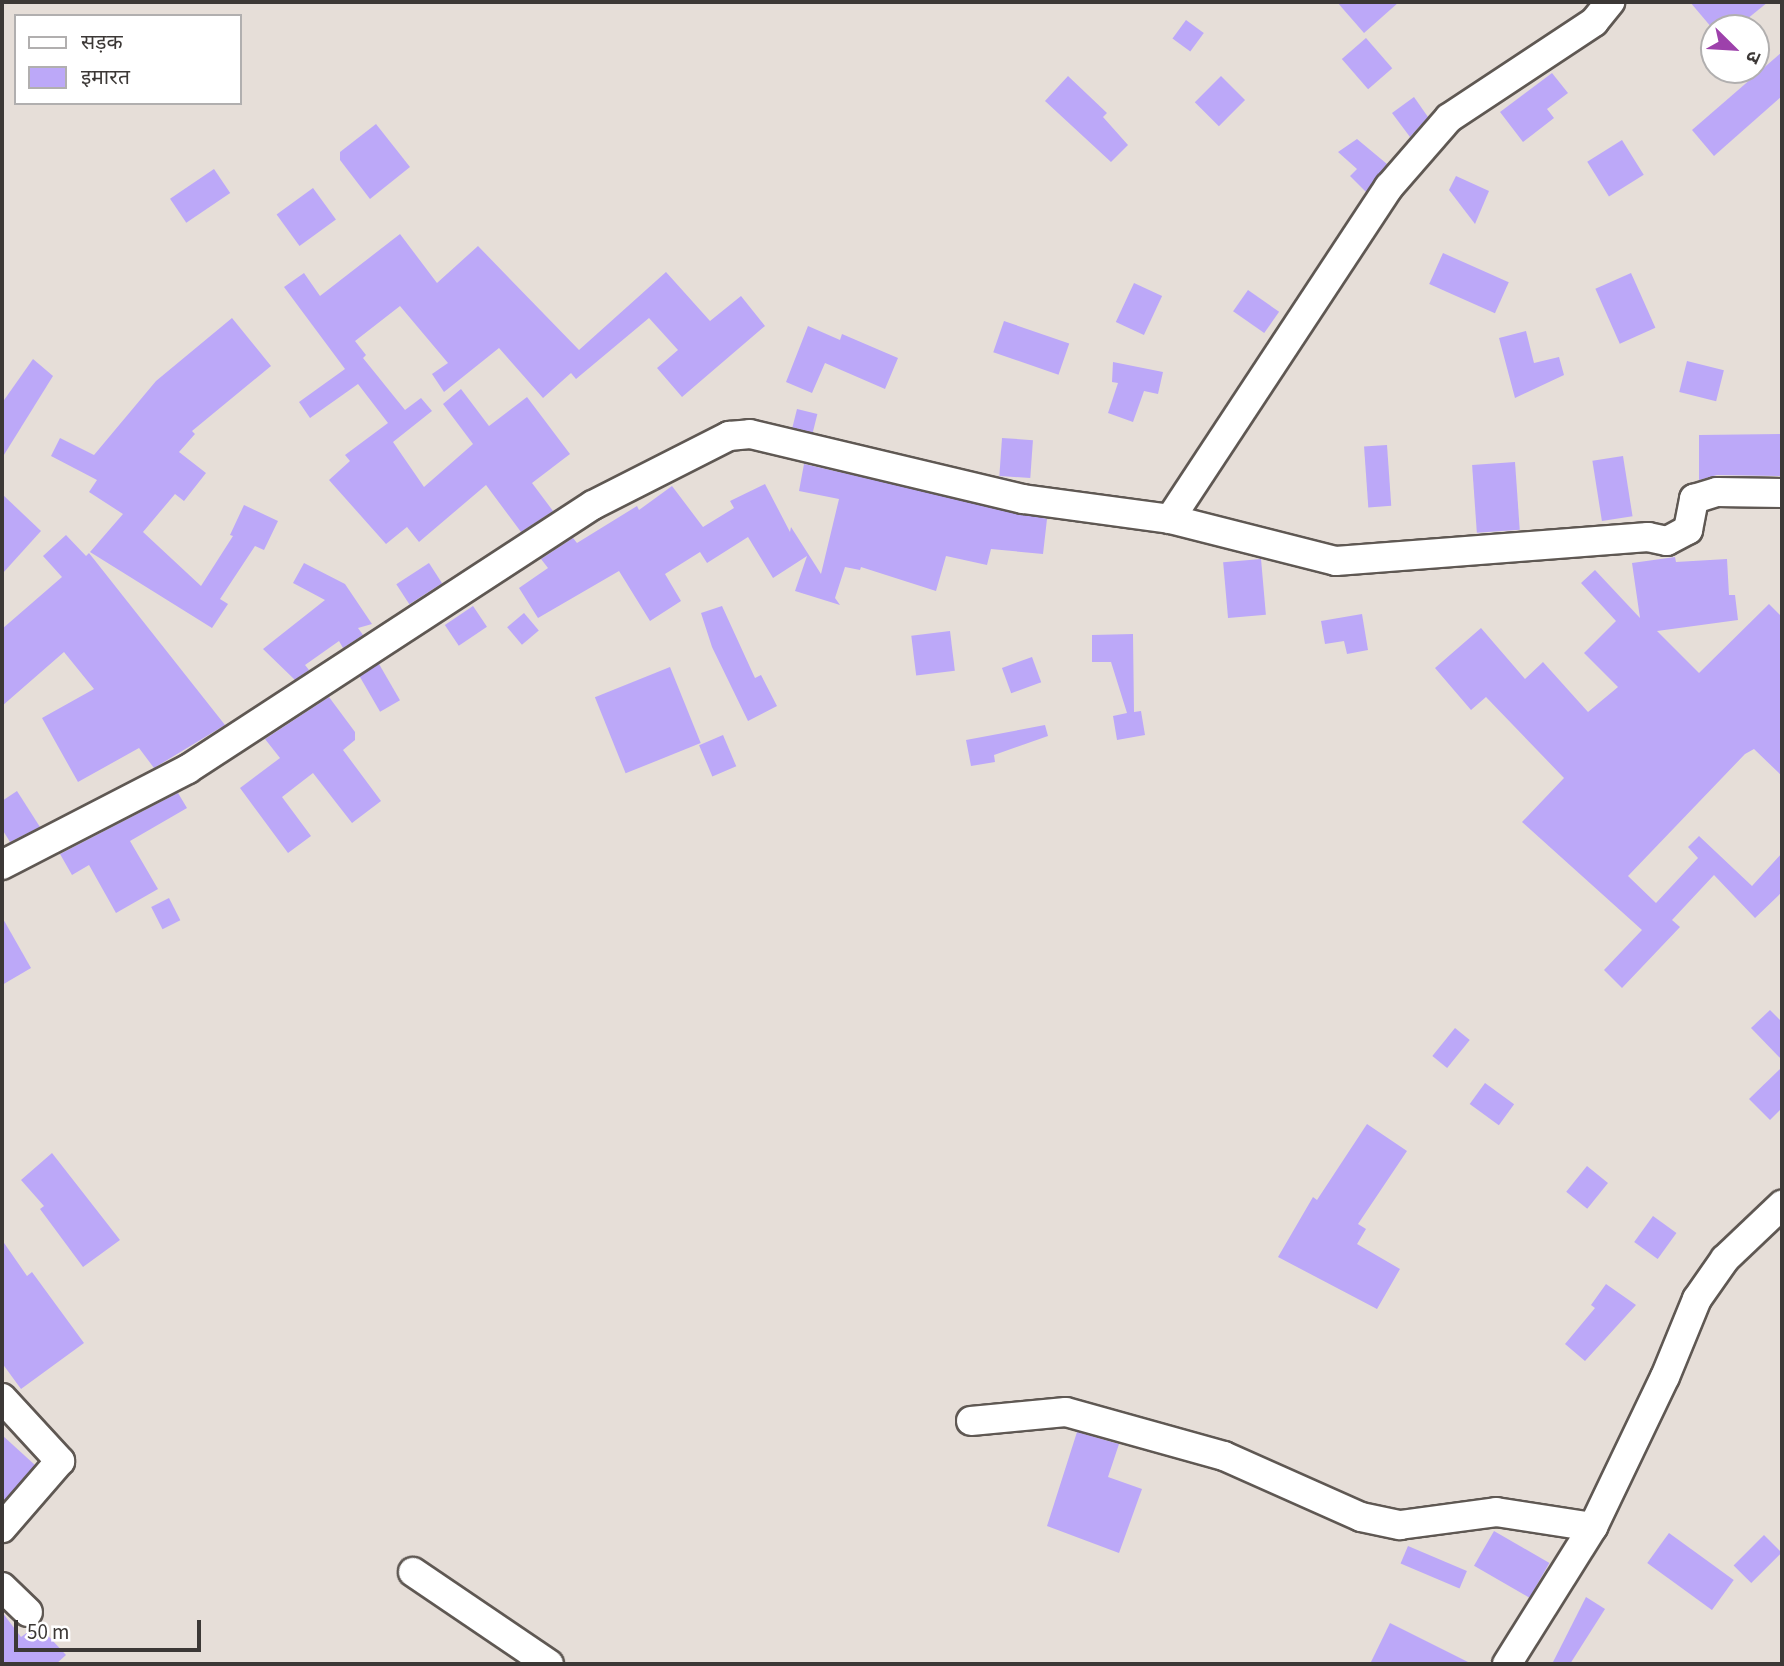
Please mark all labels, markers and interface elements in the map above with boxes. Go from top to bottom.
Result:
legend [14,14,242,105]
north arrow [1700,14,1770,84]
text: सड़क [81,27,123,57]
text: उ [1738,46,1767,68]
text: इमारत [81,62,130,92]
scale bar [18,1606,205,1650]
text: 50 m [27,1617,69,1647]

